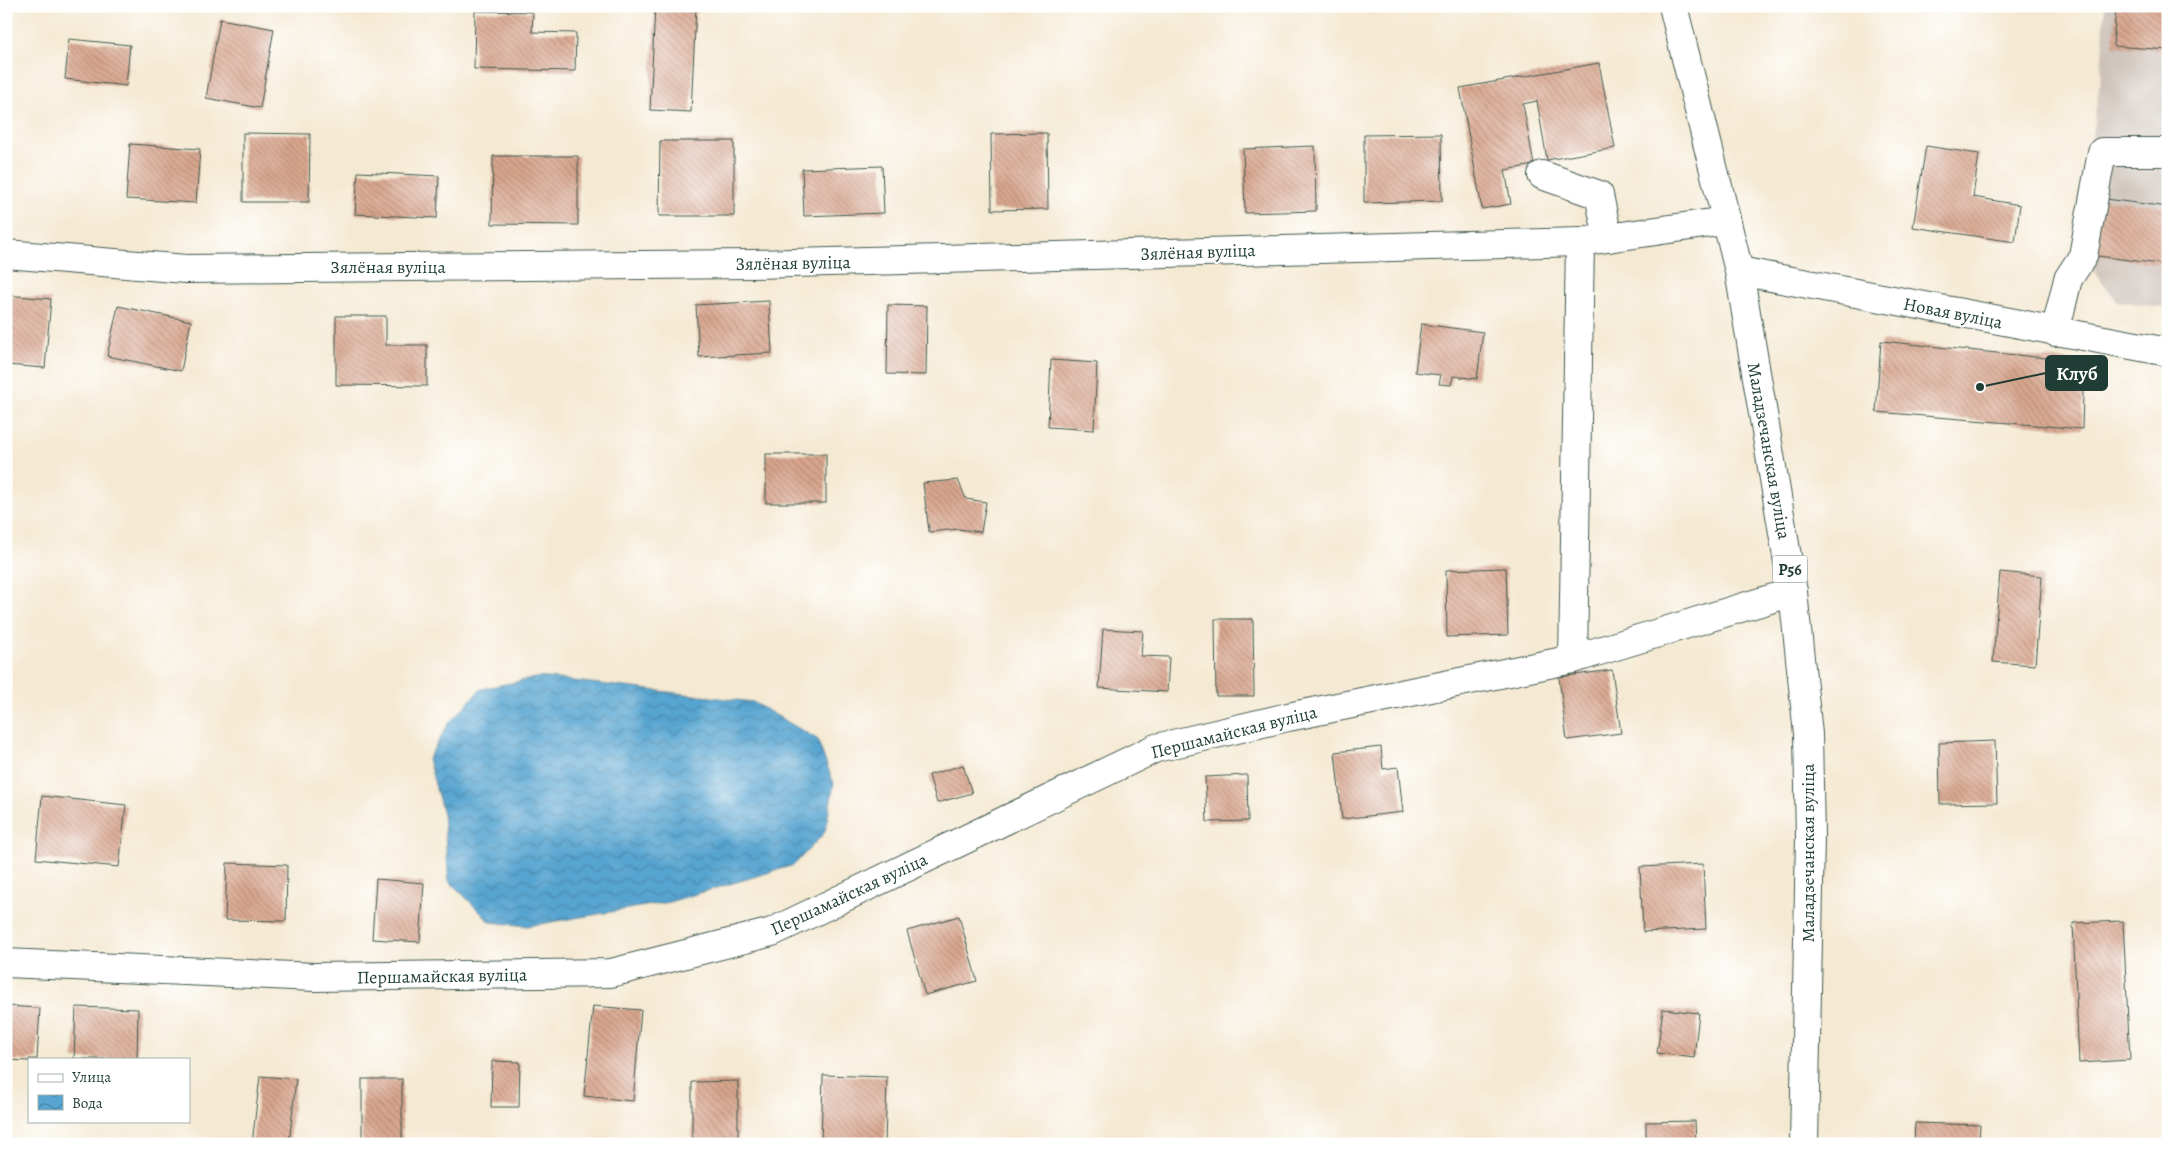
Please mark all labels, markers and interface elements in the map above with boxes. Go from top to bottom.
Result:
street label: Зялёная вуліца [1140,238,1257,266]
street label: Зялёная вуліца [735,250,852,276]
street label: Зялёная вуліца [330,255,446,279]
street label: Новая вуліца [1901,292,2005,334]
callout: Клуб [2046,356,2107,390]
street label: Маладзечанская вуліца [1742,361,1796,542]
text: Клуб [2056,361,2098,387]
road number: Р56 [1772,556,1808,582]
street label: Першамайская вуліца [1148,700,1320,764]
street label: Маладзечанская вуліца [1796,763,1820,943]
street label: Першамайская вуліца [767,847,932,941]
street label: Першамайская вуліца [357,963,528,989]
legend [28,1058,190,1122]
text: Улица [72,1067,111,1087]
text: Вода [72,1093,103,1113]

